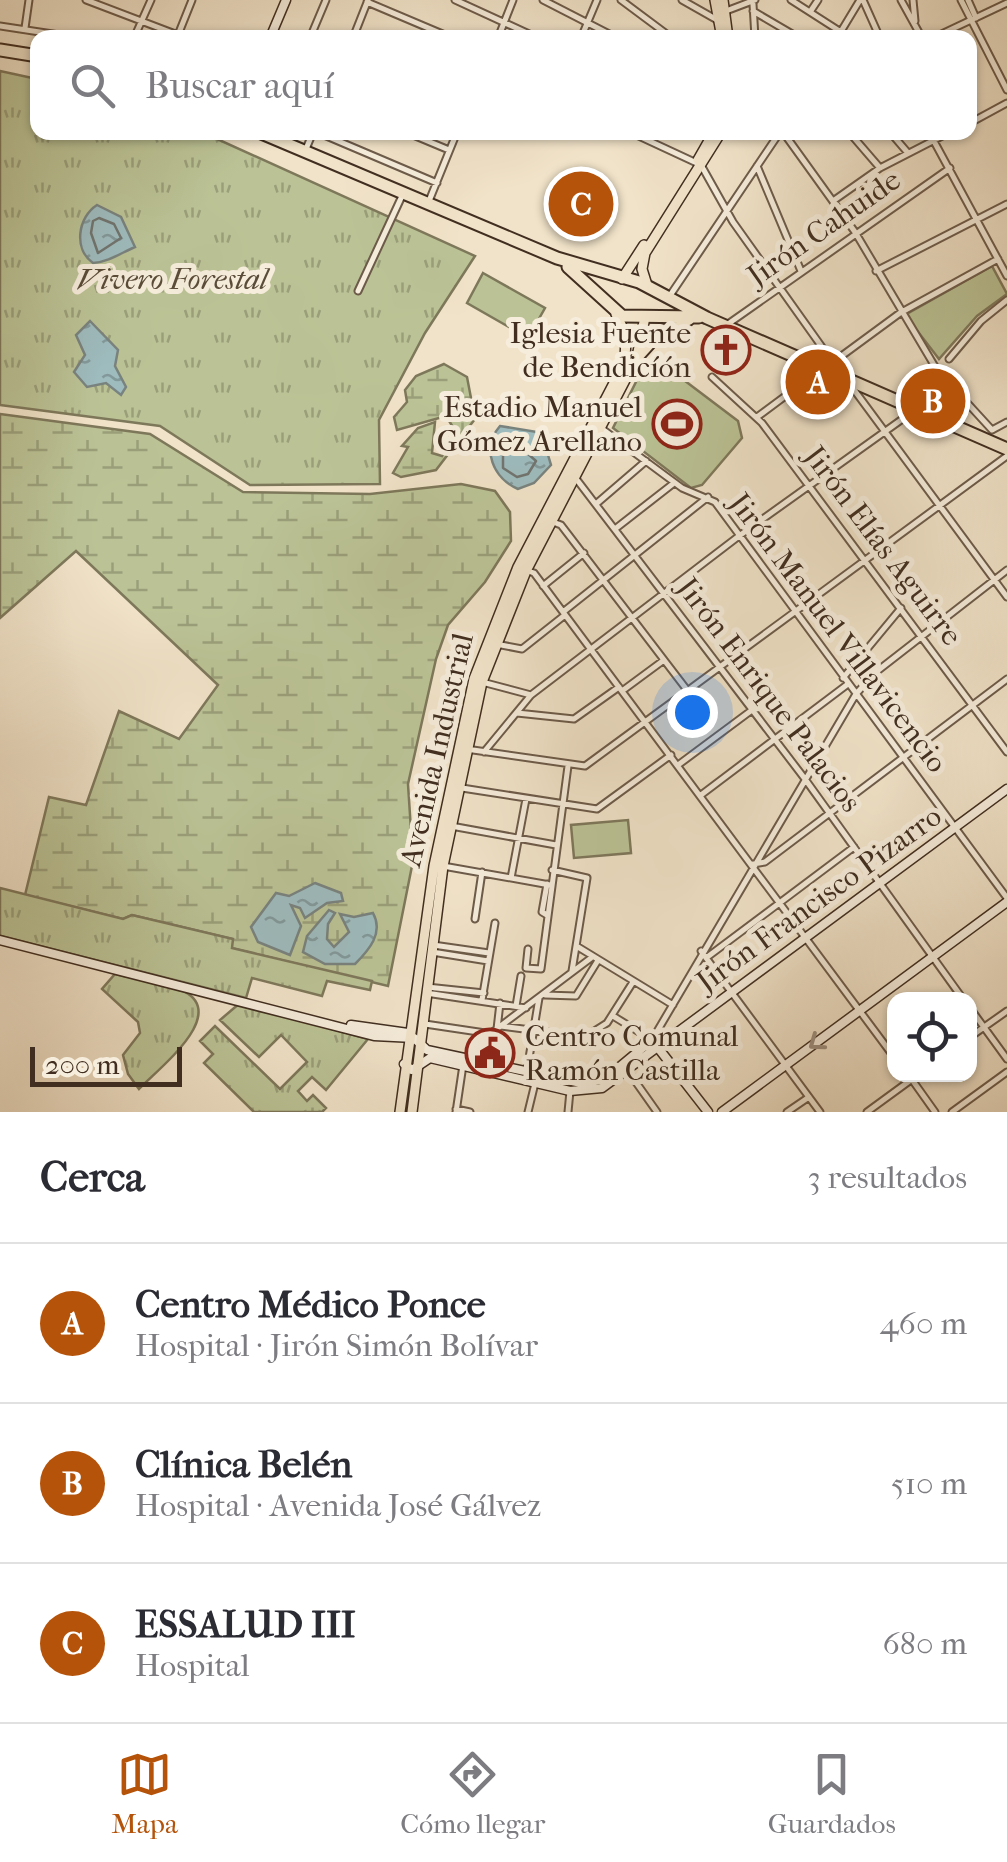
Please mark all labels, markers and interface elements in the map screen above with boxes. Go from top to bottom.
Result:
search box [30,30,977,140]
icon: search [65,58,120,113]
text: Buscar aquí [145,63,334,108]
street label: Jirón Cahuide [739,162,907,295]
pin: C [548,166,614,242]
park label: Vivero Forestal [77,262,271,297]
place label: Iglesia Fuente de Bendicíón [510,316,692,385]
church icon: Iglesia Fuente de Bendicíón [700,324,752,376]
pin: A [786,344,850,420]
pin: B [900,364,966,438]
place label: Estadio Manuel Gómez Arellano [437,390,642,459]
sports icon: Estadio Manuel Gómez Arellano [651,398,703,450]
street label: Jirón Elías Aguirre [796,438,969,653]
street label: Jirón Manuel Villavicencio [720,485,954,779]
street label: Jirón Enrique Palacios [668,569,868,819]
street label: Avenida Industrial [393,630,481,871]
your location [667,687,718,738]
street label: Jirón Francisco Pizarro [688,798,948,1001]
map controls [887,992,977,1082]
button: locate [887,992,977,1082]
place label: Centro Comunal Ramón Castilla [525,1019,739,1088]
public building icon: Centro Comunal Ramón Castilla [464,1027,516,1079]
one-way arrow [809,1032,827,1049]
scale bar [30,1042,182,1086]
text: 200 m [45,1048,120,1081]
text: Cerca [40,1153,145,1202]
text: 3 resultados [808,1159,967,1196]
text: Centro Médico Ponce [135,1282,486,1327]
text: A [62,1305,83,1342]
text: 460 m [880,1305,967,1342]
text: Hospital · Jirón Simón Bolívar [135,1327,538,1364]
text: Clínica Belén [135,1442,352,1487]
text: B [62,1465,83,1502]
text: 510 m [891,1465,967,1502]
text: Hospital · Avenida José Gálvez [135,1487,541,1524]
text: ESSALUD III [135,1602,356,1647]
text: C [62,1625,83,1662]
text: 680 m [882,1625,967,1662]
text: Hospital [135,1647,250,1684]
tab: Mapa [111,1747,178,1840]
tab: Cómo llegar [400,1747,545,1840]
tab: Guardados [768,1747,896,1840]

